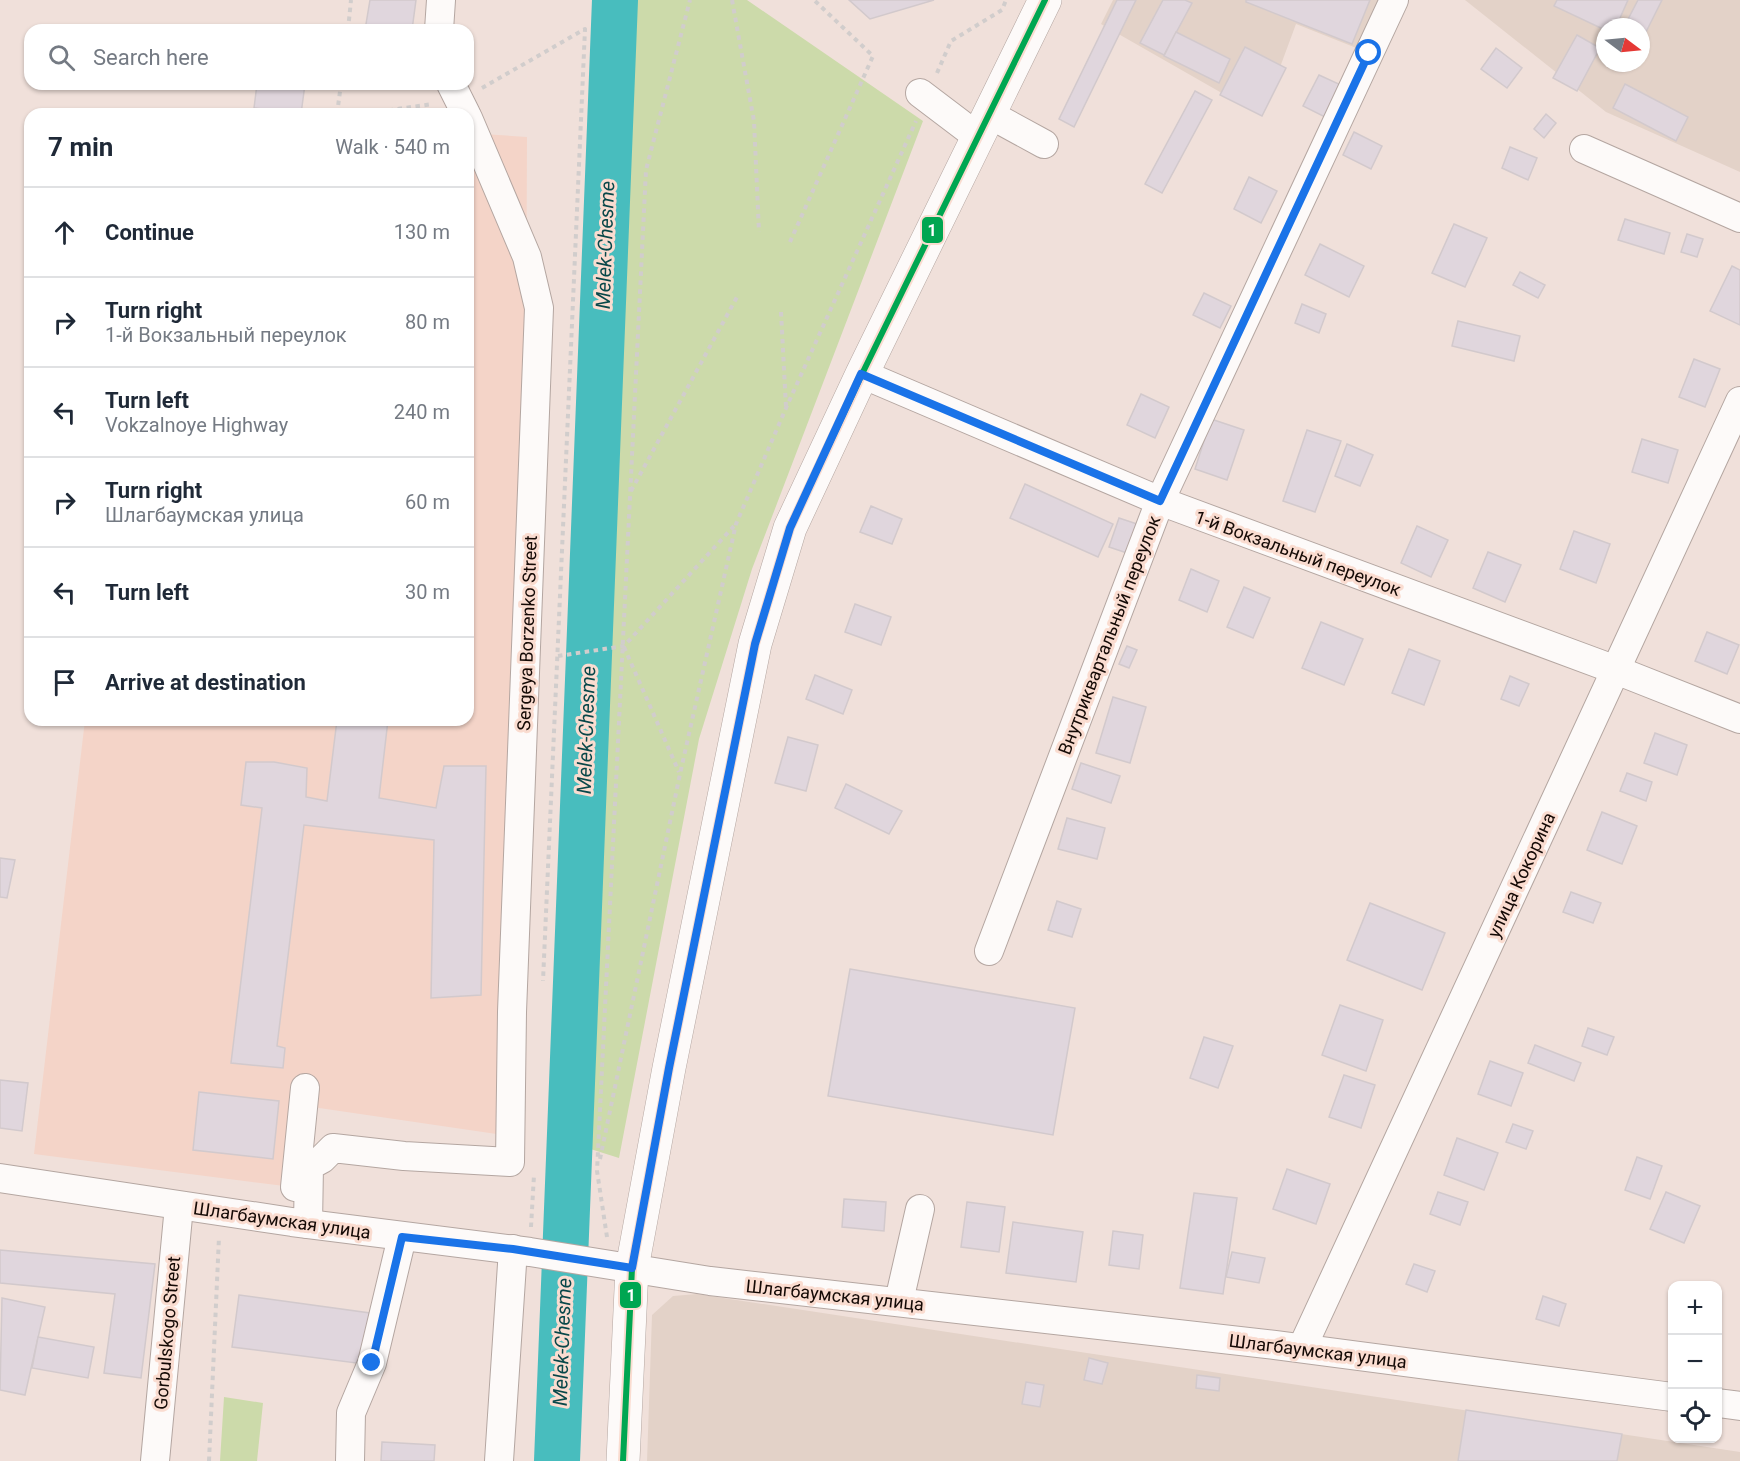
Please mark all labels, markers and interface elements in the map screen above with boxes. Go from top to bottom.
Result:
north arrow [1596,18,1650,72]
search box [24,24,474,90]
route start [1355,39,1381,65]
icon: search [45,41,78,74]
text: Search here [93,45,209,70]
text: 7 min [48,132,113,162]
text: Walk · 540 m [335,135,450,159]
water label: Melek-Chesme [591,180,619,310]
icon: ahead [48,216,81,249]
line badge: 1 [921,216,944,244]
text: Continue [105,220,194,245]
text: 130 m [394,220,450,244]
text: 1 [927,221,937,240]
text: Turn right [105,298,202,323]
icon: right [48,306,81,339]
text: 80 m [405,310,450,334]
text: 1-й Вокзальный переулок [105,323,347,347]
text: Turn left [105,388,189,413]
icon: left [48,396,81,429]
text: 240 m [394,400,450,424]
text: Vokzalnoye Highway [105,413,288,437]
text: Turn right [105,478,202,503]
icon: right [48,486,81,519]
text: 60 m [405,490,450,514]
text: Шлагбаумская улица [105,503,304,527]
street label: 1-й Вокзальный переулок [1192,506,1404,600]
street label: Внутриквартальный переулок [1054,512,1164,757]
street label: Sergeya Borzenko Street [513,535,541,731]
icon: left [48,576,81,609]
text: Turn left [105,580,189,605]
text: 30 m [405,580,450,604]
water label: Melek-Chesme [572,665,600,795]
icon: arrive [48,666,81,699]
text: Arrive at destination [105,670,306,695]
street label: улица Кокорина [1483,809,1559,941]
street label: Шлагбаумская улица [192,1197,372,1243]
street label: Gorbulskogo Street [150,1255,184,1411]
street label: Шлагбаумская улица [745,1275,925,1315]
water label: Melek-Chesme [548,1277,576,1407]
line badge: 1 [619,1281,642,1309]
map controls [1668,1281,1722,1443]
button: + [1668,1281,1722,1335]
text: 1 [626,1286,636,1305]
street label: Шлагбаумская улица [1228,1330,1408,1372]
button: − [1668,1335,1722,1389]
route end [358,1349,384,1375]
button: locate [1668,1389,1722,1443]

